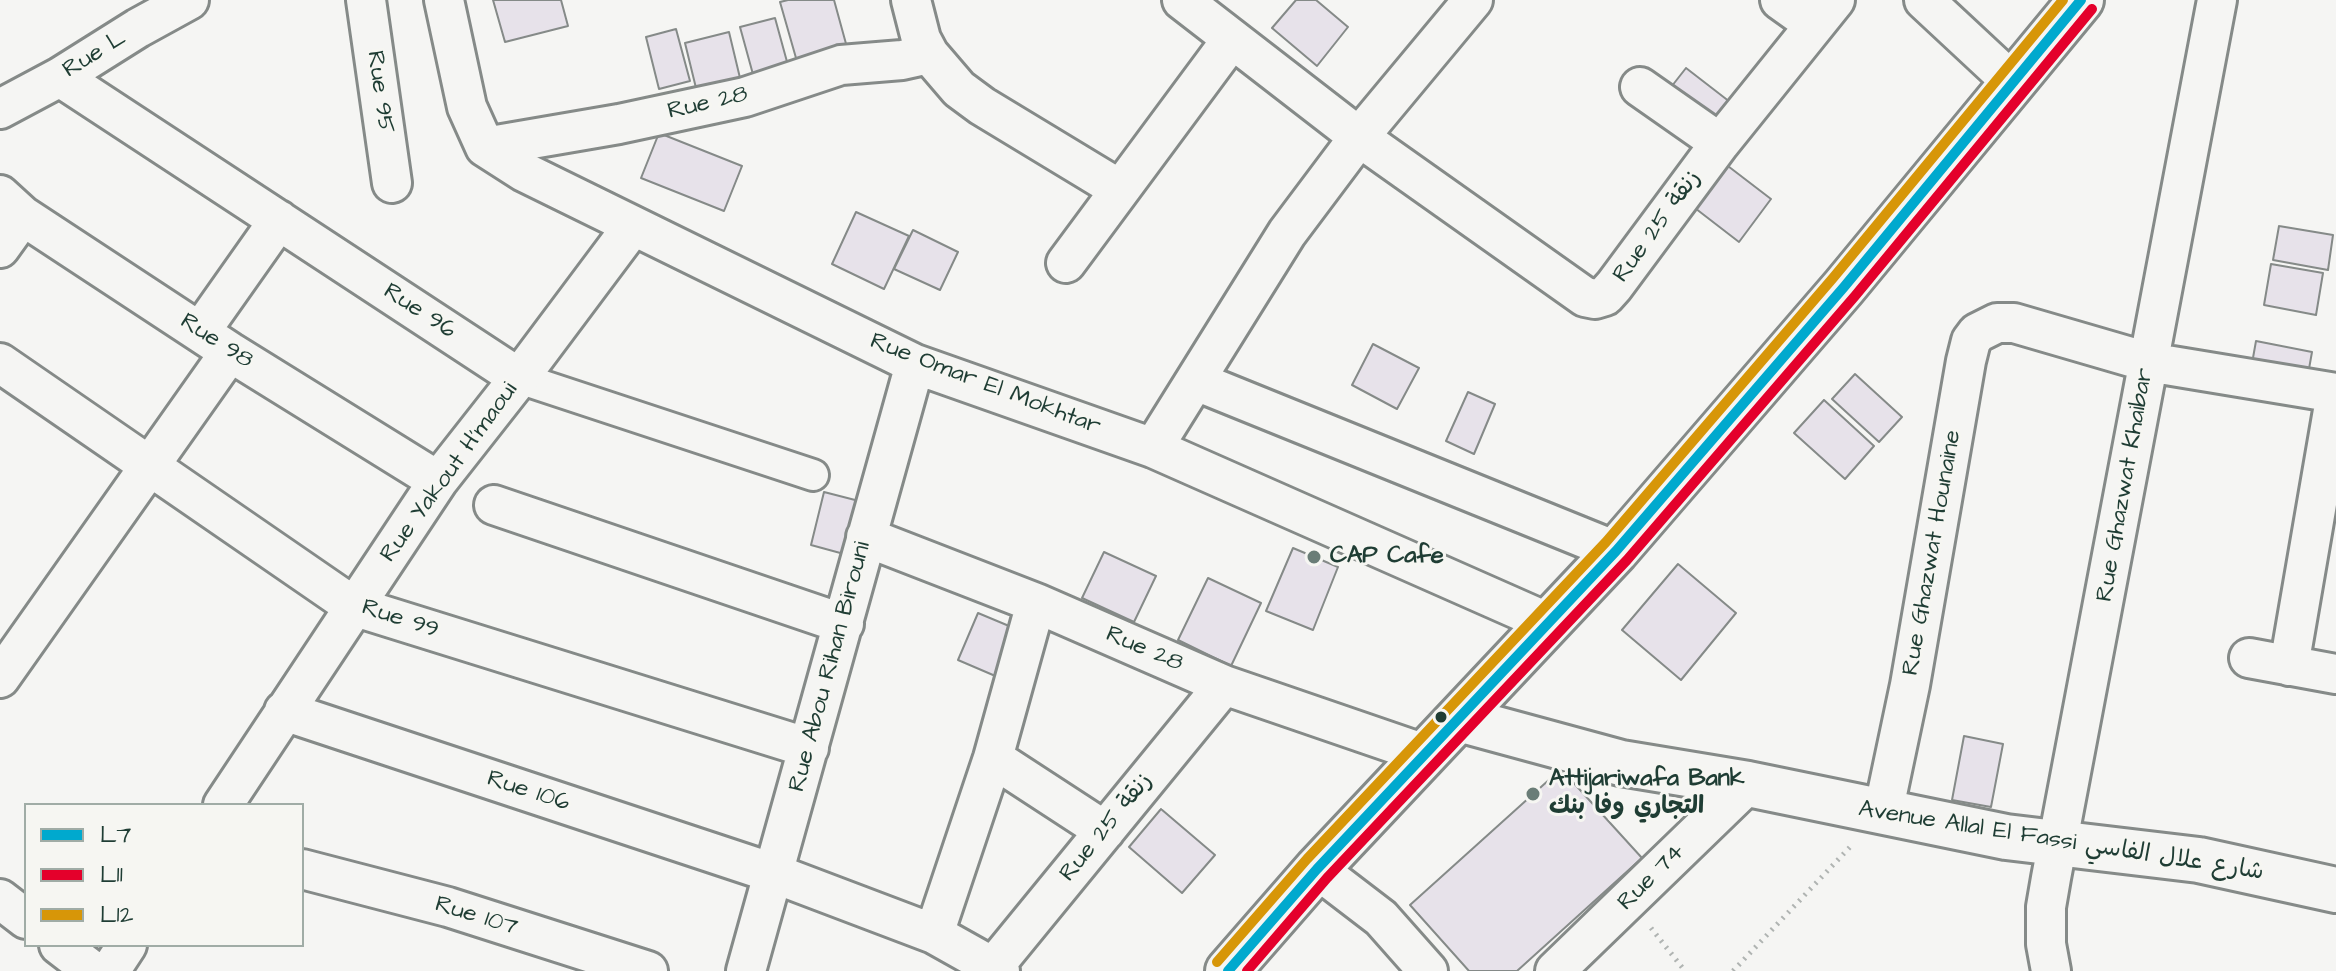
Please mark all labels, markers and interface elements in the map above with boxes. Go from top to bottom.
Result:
street label: Rue L [58,25,132,85]
street label: Rue 95 [359,49,399,135]
street label: Rue 28 [665,81,751,127]
street label: Rue 25 زنقة [1608,165,1708,289]
street label: Rue 96 [377,278,461,346]
street label: Rue 98 [174,308,258,376]
street label: Rue Omar El Mokhtar [866,328,1104,442]
street label: Rue Ghazwat Khaibar [2091,366,2161,604]
street label: Rue Yakout H'maoui [375,377,525,569]
street label: Rue Ghazwat Hounaine [1897,428,1969,678]
street label: Rue Abou Rihan Birouni [784,539,878,795]
place label: CAP Cafe [1330,543,1444,571]
marker: CAP Cafe [1305,548,1323,566]
street label: Rue 99 [358,594,442,646]
street label: Rue 28 [1101,621,1187,679]
unlabelled marker [1433,709,1449,725]
street label: Rue 106 [483,765,573,819]
place label: Attijariwafa Bank التجاري وفا بنك [1549,766,1744,822]
street label: Rue 25 زنقة [1054,768,1160,888]
marker: Attijariwafa Bank التجاري وفا بنك [1524,785,1542,803]
street label: Avenue Allal El Fassi شارع علال الفاسي [1856,796,2266,888]
legend [24,803,304,947]
text: L7 [100,818,131,852]
street label: Rue 74 [1612,838,1692,918]
text: L11 [100,858,123,892]
street label: Rue 107 [431,891,521,943]
text: L12 [100,898,133,932]

